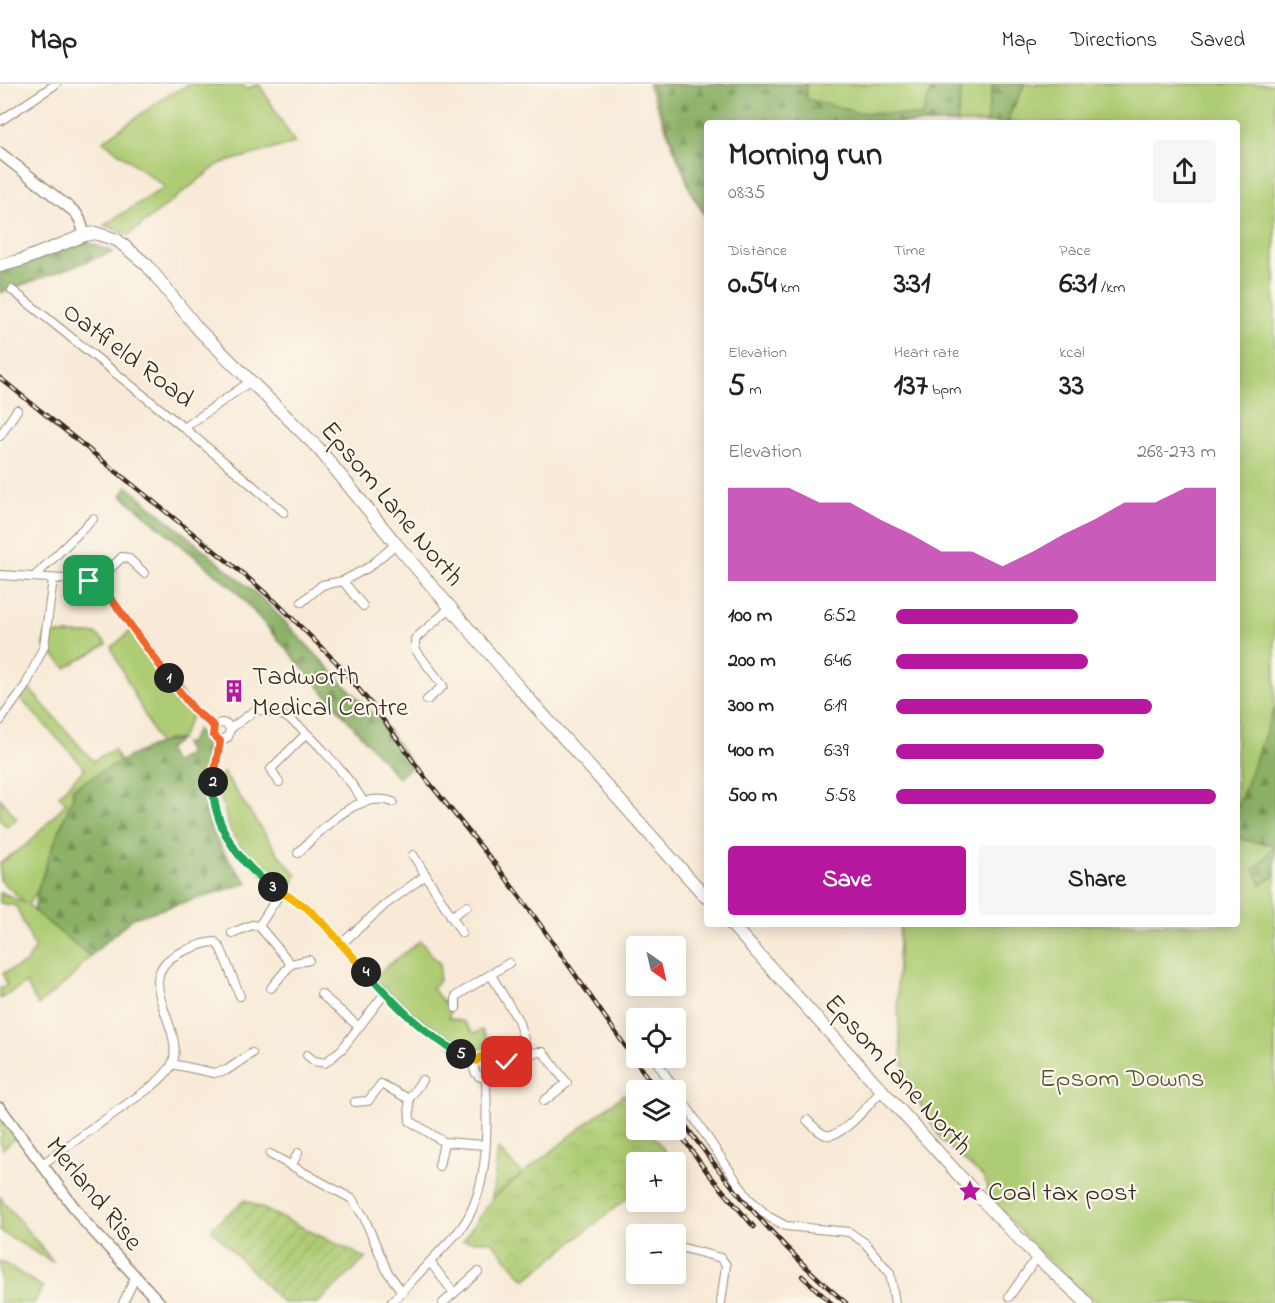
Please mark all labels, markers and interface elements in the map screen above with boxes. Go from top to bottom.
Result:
text: Map [30,21,77,62]
text: Map [1001,26,1037,56]
text: Directions [1070,26,1157,56]
text: Saved [1190,26,1245,56]
text: Morning run [728,132,882,180]
button: share [1153,140,1216,203]
text: 08:35 [728,179,766,208]
text: Distance [728,239,787,263]
text: Time [894,239,925,263]
text: Pace [1059,239,1091,263]
text: 0.54 [728,263,777,307]
text: 3:31 [894,263,931,307]
text: 6:31 [1059,263,1097,307]
text: km [777,276,800,300]
text: /km [1097,276,1125,300]
street label: Oatfield Road [53,293,202,419]
text: Elevation [728,341,787,365]
text: Heart rate [894,341,959,365]
text: kcal [1059,341,1085,365]
text: 5 [728,365,745,409]
text: 137 [894,365,928,409]
text: 33 [1059,365,1084,409]
text: m [745,378,762,402]
text: bpm [928,378,962,402]
street label: Epsom Lane North [310,413,472,596]
text: Elevation [728,438,802,467]
text: 268–273 m [1137,438,1216,467]
pin [63,555,114,606]
icon: arrive [72,564,105,597]
text: 100 m [728,602,772,631]
text: 6:52 [824,602,856,631]
text: 200 m [728,647,776,676]
text: 6:46 [824,647,852,676]
place label: Tadworth Medical Centre [252,658,409,728]
pin: 1 [154,663,184,693]
text: 1 [166,666,172,690]
building icon: Tadworth Medical Centre [221,678,247,704]
text: 300 m [728,692,774,721]
text: 6:19 [824,692,847,721]
text: 400 m [728,737,774,766]
text: 6:39 [824,737,849,766]
pin: 2 [198,767,228,797]
text: 2 [209,770,217,794]
text: 500 m [728,782,777,811]
text: 5:58 [824,782,856,811]
button: Save [728,846,966,915]
button: Share [978,846,1216,915]
pin: 3 [258,872,288,902]
text: 3 [270,875,276,899]
north arrow [626,936,686,996]
map controls [626,936,686,1284]
pin: 4 [351,957,381,987]
text: 4 [363,960,369,984]
street label: Epsom Lane North [814,986,980,1165]
button: locate [626,1008,686,1068]
pin [481,1036,532,1087]
pin: 5 [446,1039,476,1069]
text: 5 [456,1042,466,1066]
icon: check [490,1045,523,1078]
park label: Epsom Downs [1039,1060,1205,1099]
button: layers [626,1080,686,1140]
street label: Merland Rise [35,1129,152,1261]
button: + [626,1152,686,1212]
place label: Coal tax post [988,1174,1137,1213]
place icon: Coal tax post [957,1178,983,1204]
button: − [626,1224,686,1284]

